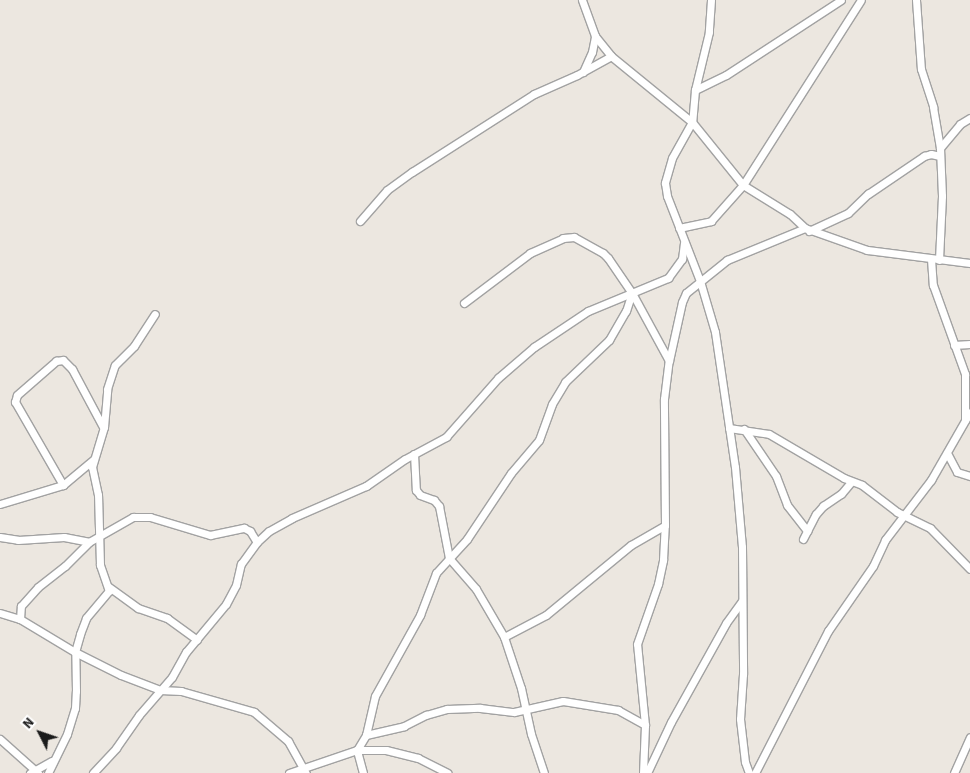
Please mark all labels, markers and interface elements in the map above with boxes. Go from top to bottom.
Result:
north arrow [15,708,65,758]
text: N [18,713,39,733]

